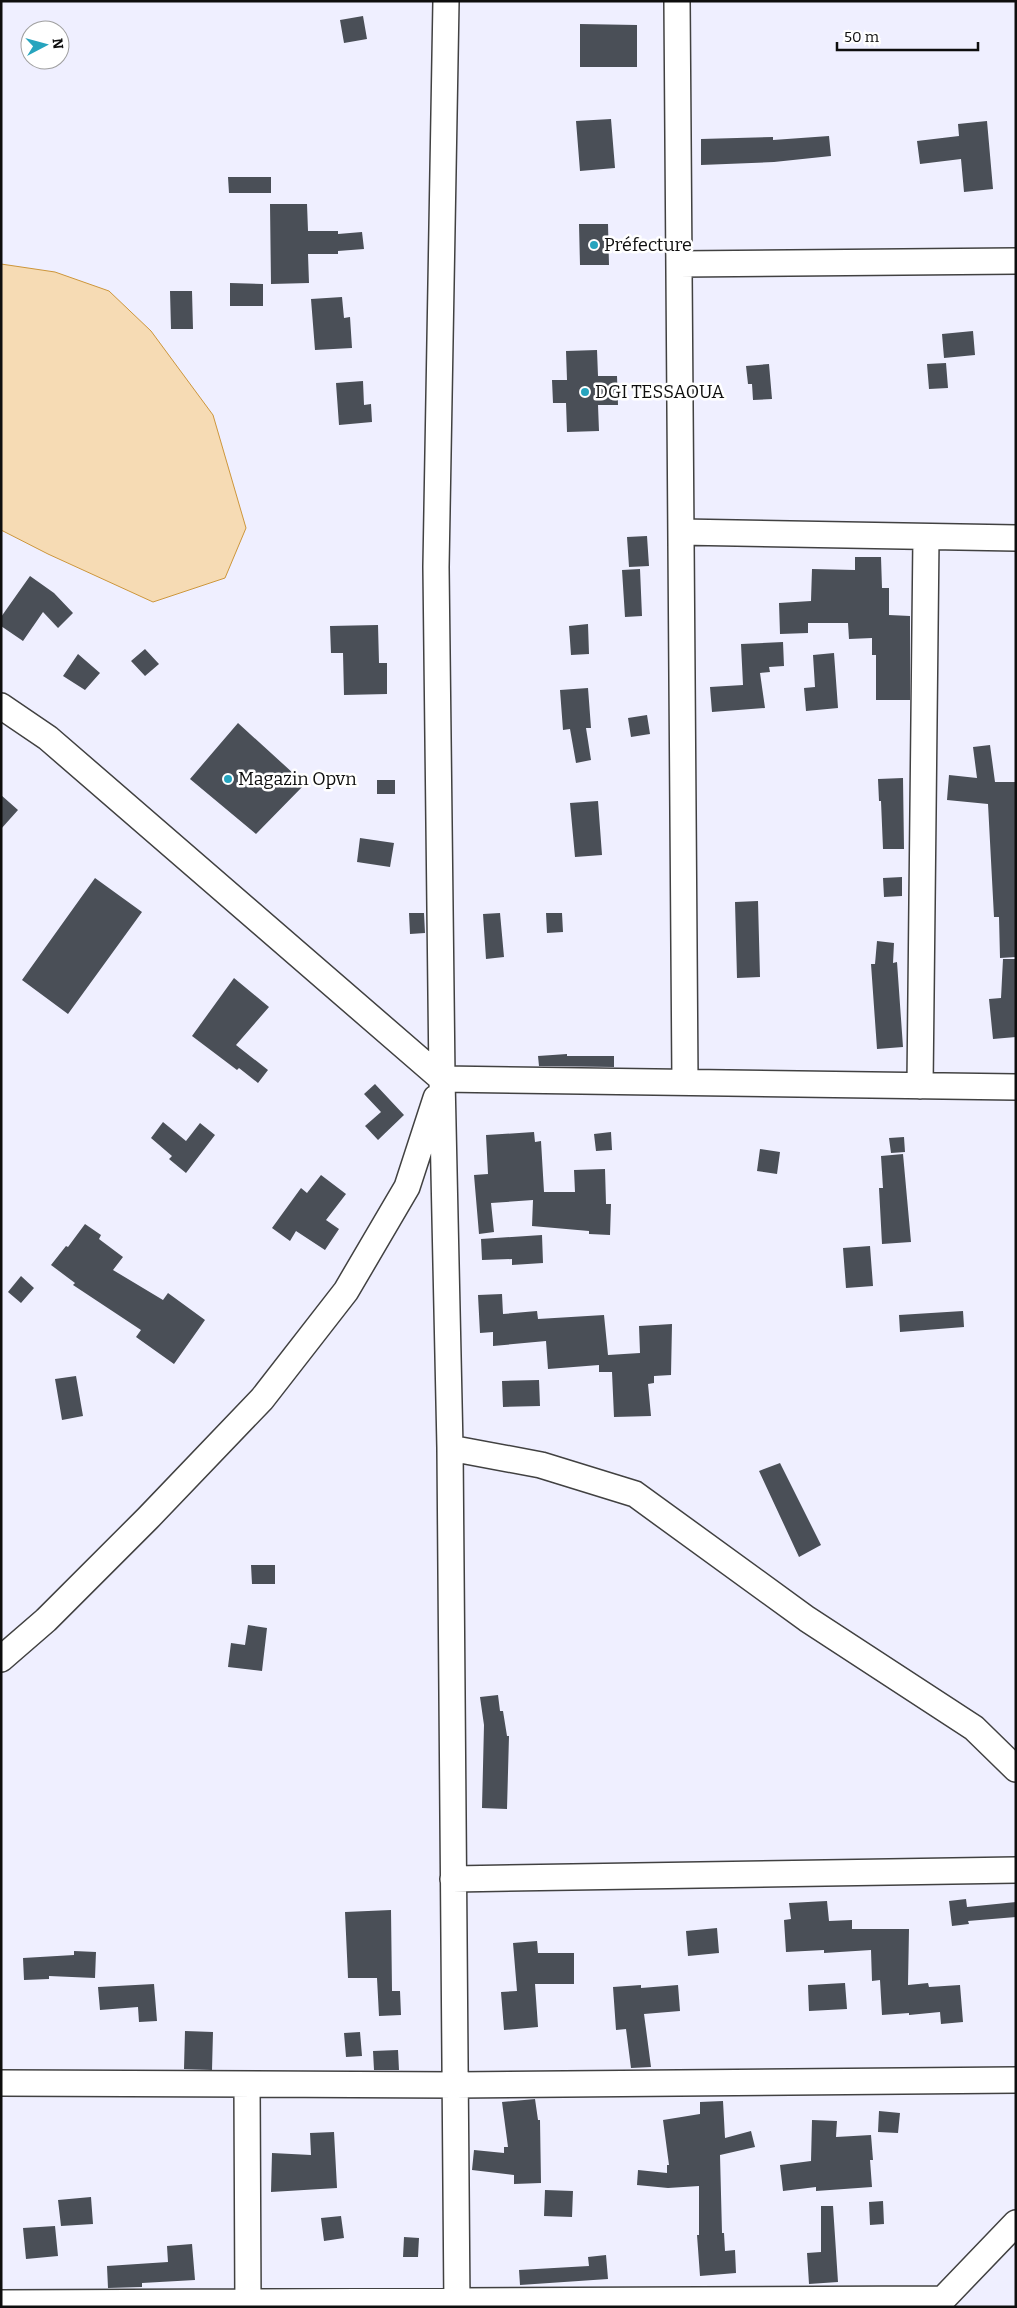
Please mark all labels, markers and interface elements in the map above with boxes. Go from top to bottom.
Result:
north arrow [20,20,70,70]
scale bar [837,20,978,52]
text: 50 m [844,28,880,46]
text: N [48,37,66,50]
place label: Préfecture [604,234,692,256]
marker: Préfecture [588,239,600,251]
place label: DGI TESSAOUA [595,381,725,403]
marker: DGI TESSAOUA [579,386,591,398]
place label: Magazin Opvn [238,768,357,790]
marker: Magazin Opvn [222,773,234,785]

